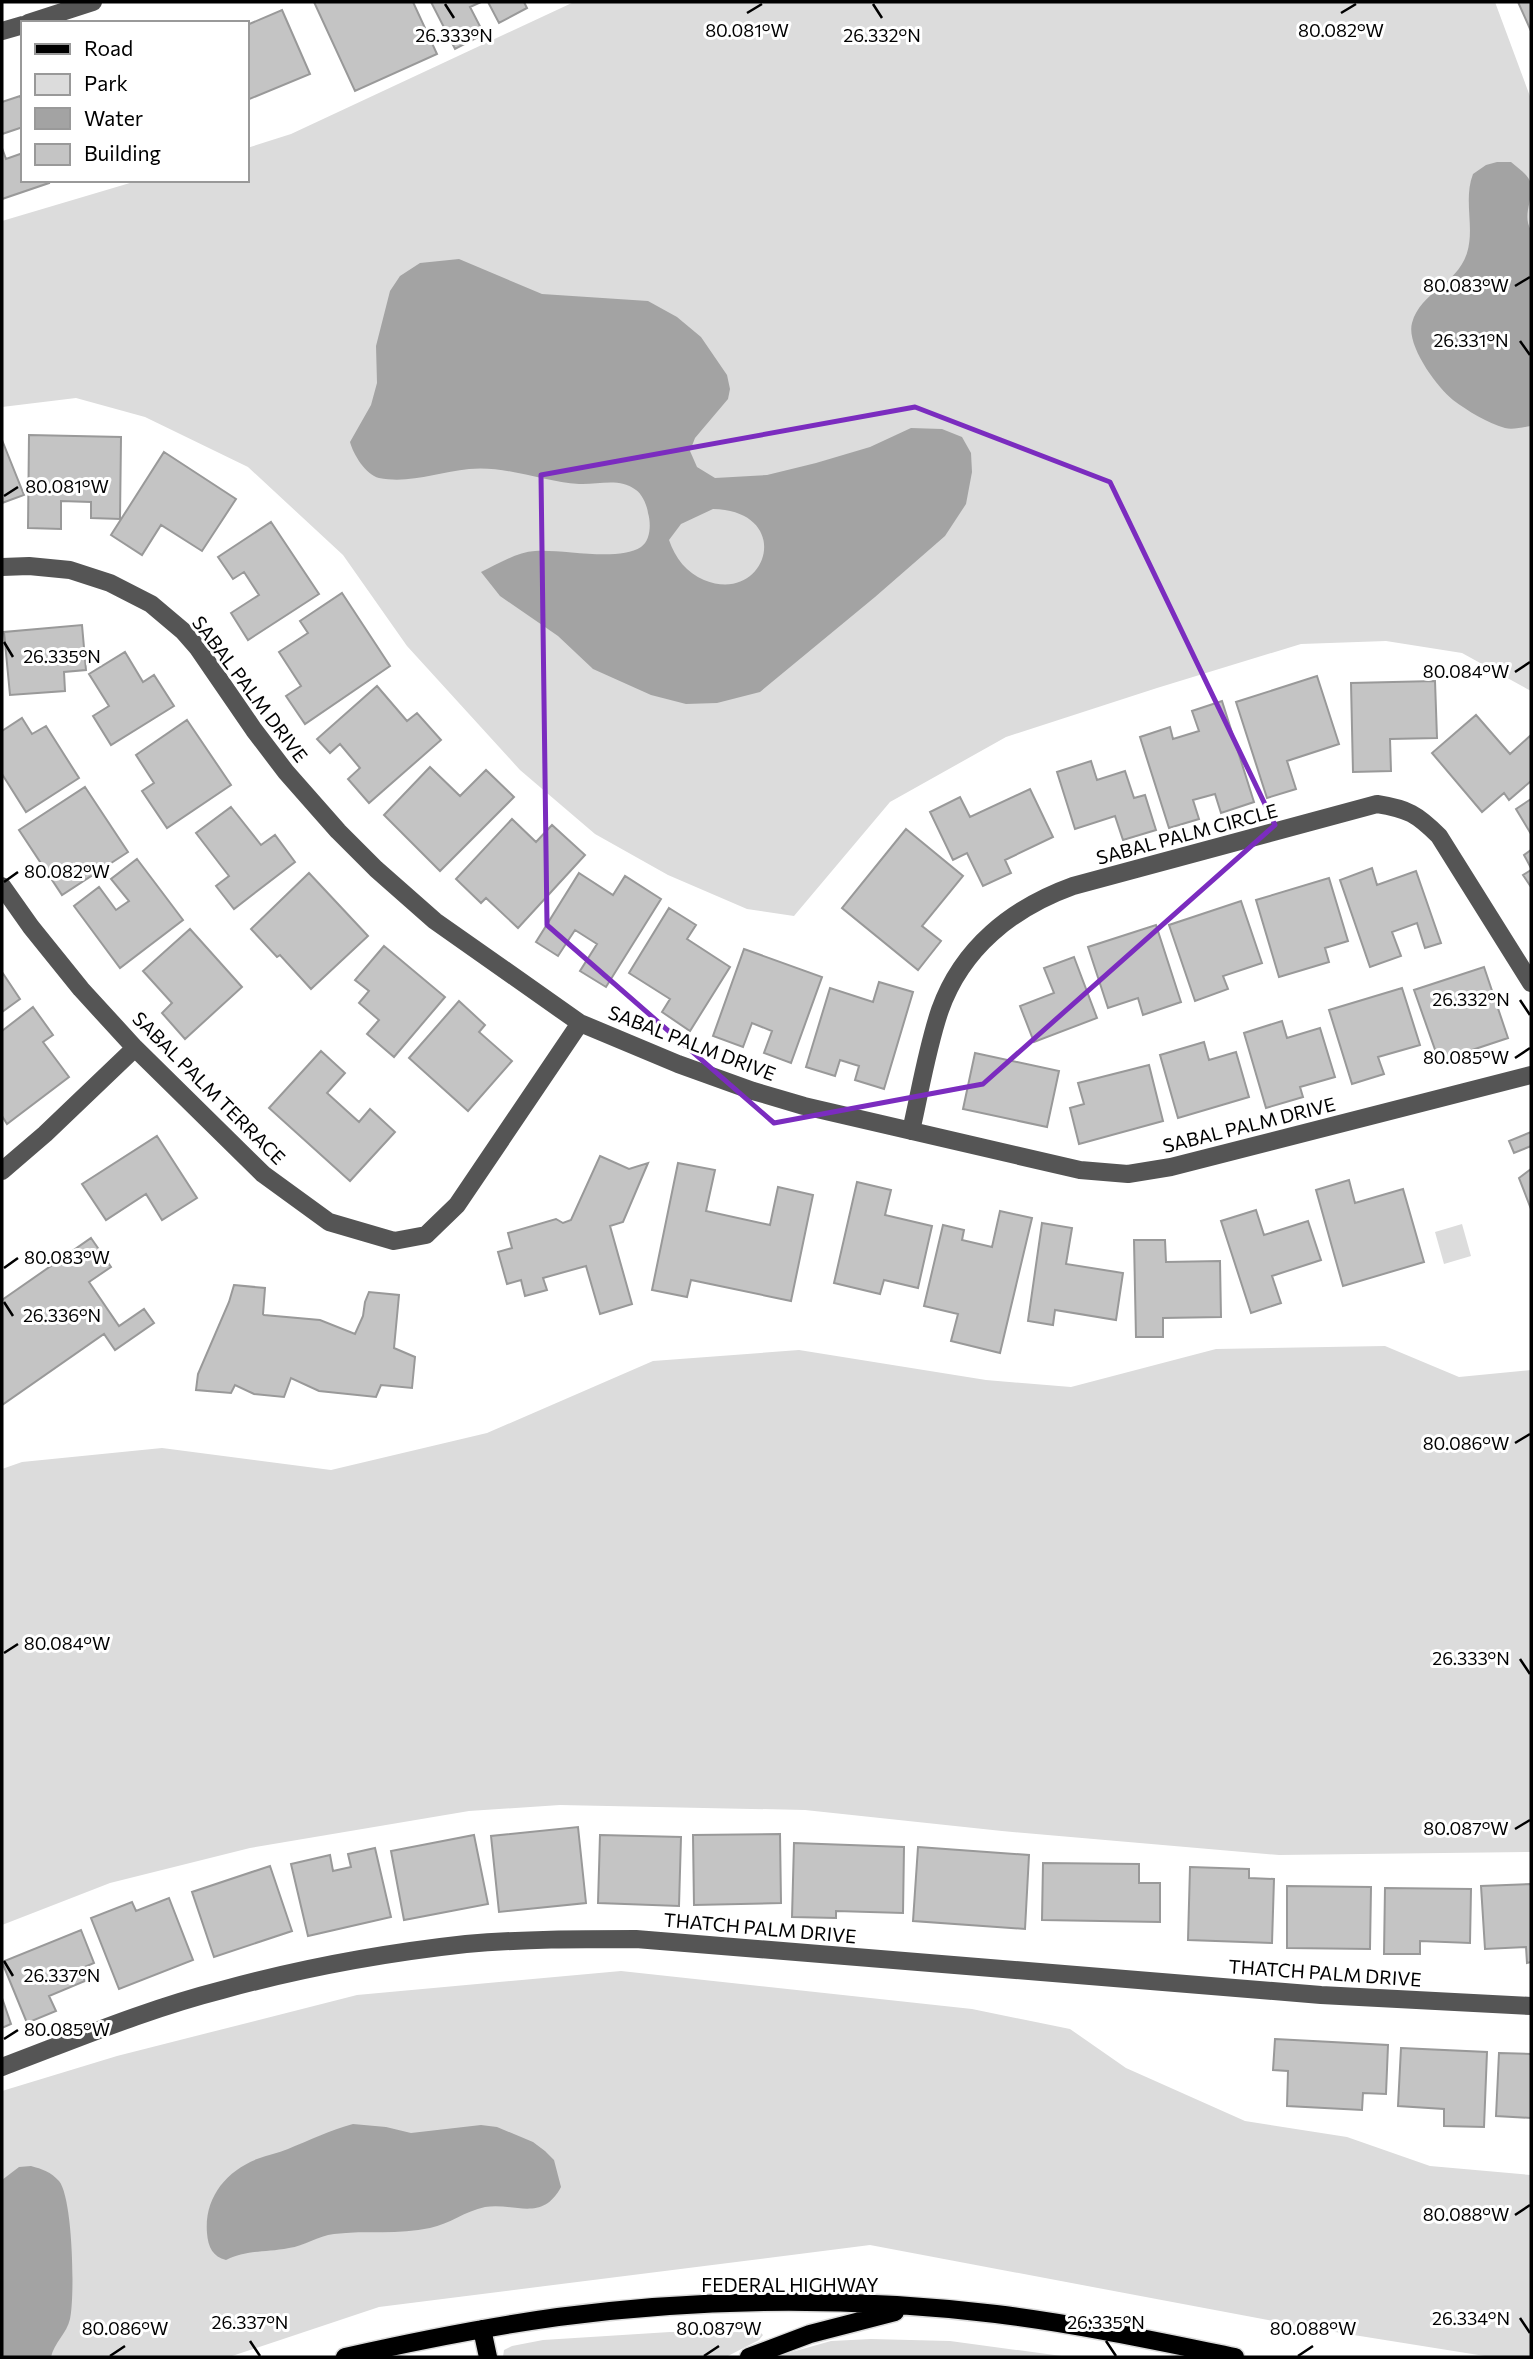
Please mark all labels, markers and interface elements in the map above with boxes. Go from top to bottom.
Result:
text: 80.081°W [705,19,789,41]
text: 80.082°W [1298,19,1384,41]
legend [21,21,248,182]
text: 26.333°N [415,24,493,46]
text: 26.332°N [843,24,921,46]
text: Road [84,35,133,60]
text: Park [84,70,128,95]
text: Water [84,105,143,130]
text: Building [84,140,161,165]
text: 80.083°W [1423,274,1509,296]
text: 26.331°N [1433,329,1509,351]
text: 80.081°W [25,475,109,497]
street label: SABAL PALM DRIVE [188,611,313,766]
text: 26.335°N [23,645,101,667]
text: 80.084°W [1423,660,1509,682]
street label: SABAL PALM CIRCLE [1094,798,1280,869]
text: 80.082°W [24,860,110,882]
text: 26.332°N [1432,988,1510,1010]
street label: SABAL PALM DRIVE [605,1000,779,1085]
street label: SABAL PALM TERRACE [128,1006,291,1169]
text: 80.085°W [1423,1046,1509,1068]
street label: SABAL PALM DRIVE [1160,1092,1338,1157]
text: 80.083°W [24,1246,110,1268]
text: 26.336°N [23,1304,101,1326]
text: 80.086°W [1423,1432,1509,1454]
text: 80.084°W [24,1632,110,1654]
text: 26.333°N [1432,1647,1510,1669]
text: 80.087°W [1423,1817,1509,1839]
street label: THATCH PALM DRIVE [663,1908,857,1947]
street label: THATCH PALM DRIVE [1228,1954,1422,1991]
text: 26.337°N [24,1964,100,1986]
text: 80.085°W [24,2018,110,2040]
text: 80.088°W [1423,2203,1509,2225]
street label: FEDERAL HIGHWAY [701,2273,879,2296]
text: 26.334°N [1432,2307,1510,2329]
text: 26.337°N [212,2311,288,2333]
text: 26.335°N [1067,2311,1145,2333]
text: 80.086°W [82,2317,168,2339]
text: 80.087°W [676,2317,762,2339]
text: 80.088°W [1270,2317,1356,2339]

